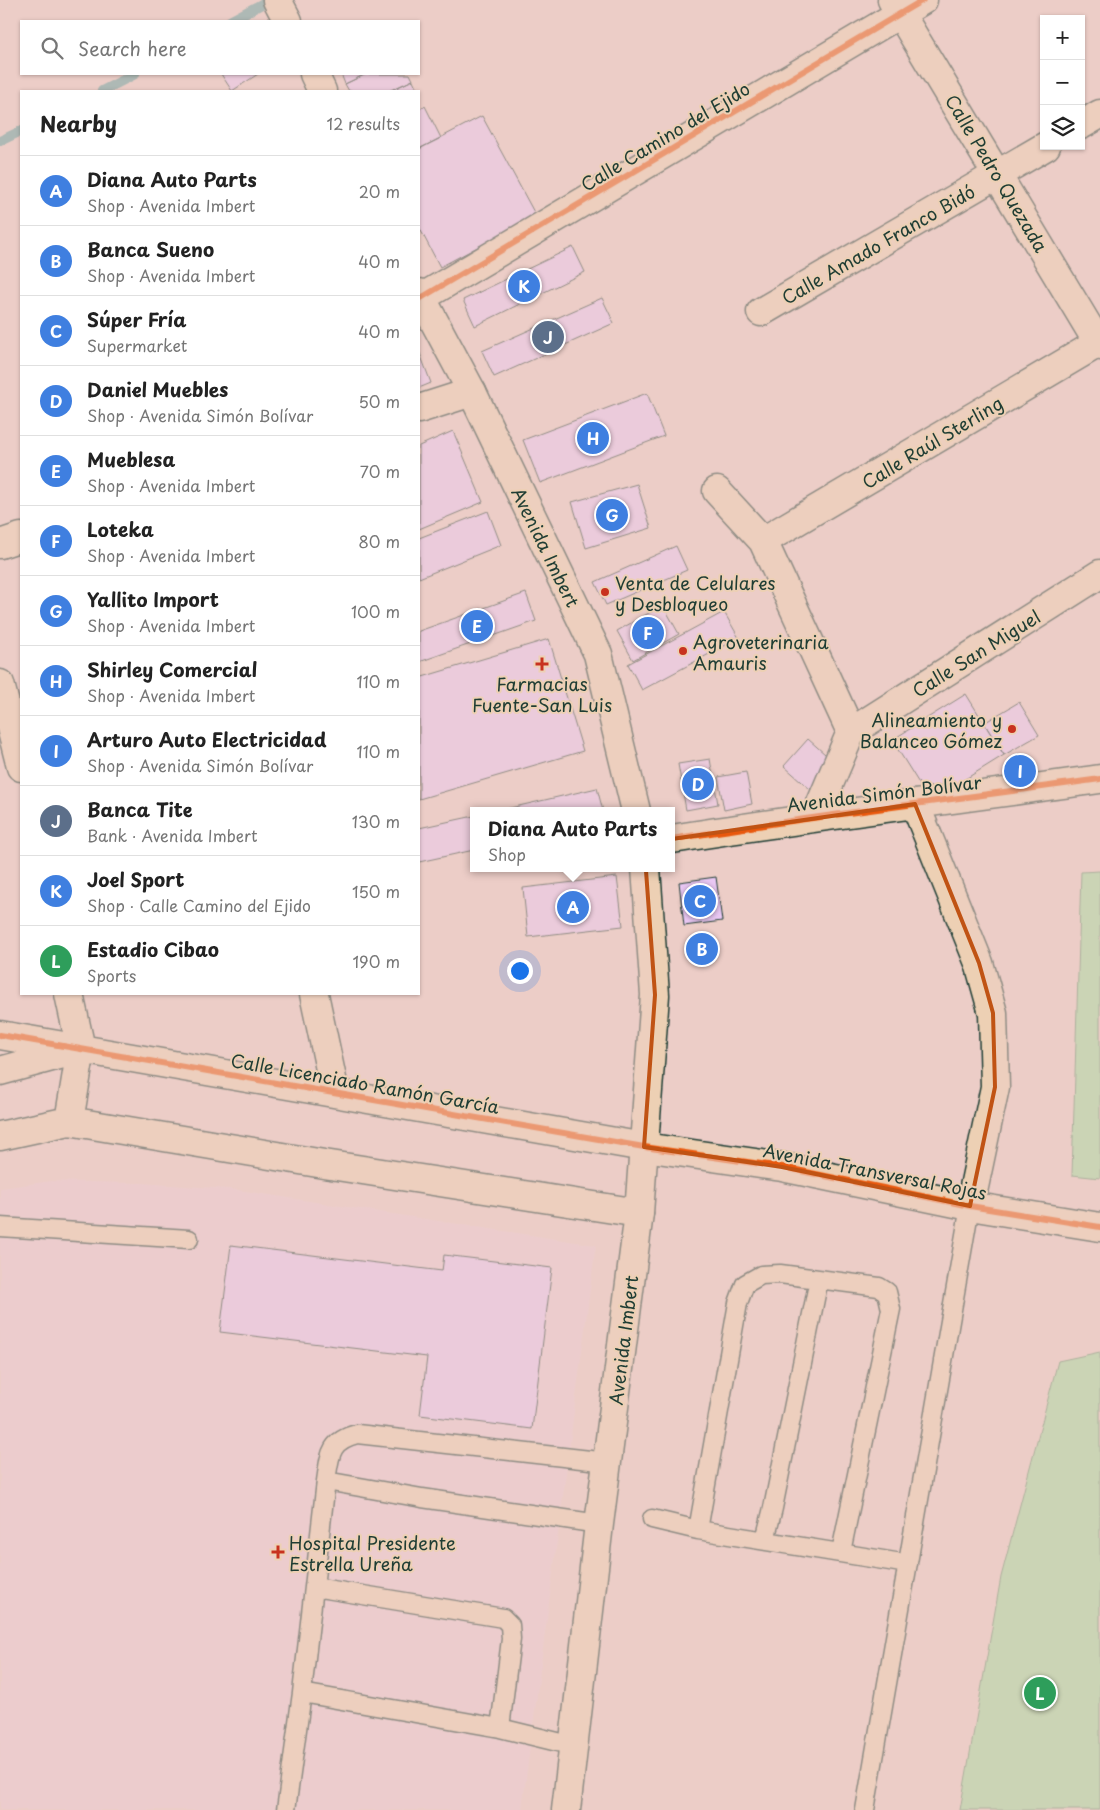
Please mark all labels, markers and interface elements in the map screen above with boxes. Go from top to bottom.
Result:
map controls [1040,15,1085,150]
button: + [1040,15,1085,60]
search box [20,20,420,75]
icon: search [38,34,66,62]
text: Search here [78,34,187,62]
button: − [1040,60,1085,105]
street label: Calle Camino del Ejido [575,75,755,197]
street label: Calle Pedro Quezada [939,89,1055,258]
button: layers [1040,105,1085,150]
text: Nearby [40,107,117,139]
text: 12 results [327,111,400,135]
text: Diana Auto Parts [87,165,257,193]
street label: Calle Amado Franco Bidó [776,177,980,311]
text: A [50,179,62,203]
text: 20 m [359,179,400,203]
text: Shop · Avenida Imbert [87,193,255,217]
text: Banca Sueno [87,235,214,263]
text: B [51,249,61,273]
text: 40 m [358,249,400,273]
text: Shop · Avenida Imbert [87,263,255,287]
pin: K [508,267,540,305]
text: Súper Fría [87,305,186,333]
pin: J [532,318,564,356]
text: C [50,319,62,343]
text: 40 m [358,319,400,343]
text: Supermarket [87,333,187,357]
text: Daniel Muebles [87,375,228,403]
text: D [50,389,62,413]
text: 50 m [359,389,400,413]
street label: Calle Raúl Sterling [856,389,1008,495]
text: Shop · Avenida Simón Bolívar [87,403,313,427]
pin: H [577,419,609,457]
text: Mueblesa [87,445,175,473]
text: E [51,459,61,483]
text: 70 m [360,459,400,483]
text: Shop · Avenida Imbert [87,473,255,497]
street label: Avenida Imbert [505,482,587,612]
pin: G [596,496,628,534]
text: Loteka [87,515,154,543]
text: F [51,529,61,553]
text: 80 m [358,529,400,553]
text: Shop · Avenida Imbert [87,543,255,567]
place label: Venta de Celulares y Desbloqueo [615,569,775,617]
text: Yallito Import [87,585,219,613]
marker: Venta de Celulares y Desbloqueo [599,586,611,598]
text: G [49,599,63,623]
text: 100 m [351,599,400,623]
street label: Calle San Miguel [907,603,1045,703]
pin: E [461,607,493,645]
text: Shop · Avenida Imbert [87,613,255,637]
pin: F [632,614,664,652]
place label: Agroveterinaria Amauris [693,628,829,676]
marker: Agroveterinaria Amauris [677,645,689,657]
text: Shirley Comercial [87,655,257,683]
marker: Farmacias Fuente-San Luis [536,658,548,670]
text: H [50,669,62,693]
text: 110 m [357,669,400,693]
place label: Farmacias Fuente-San Luis [472,670,612,718]
text: Shop · Avenida Imbert [87,683,255,707]
place label: Alineamiento y Balanceo Gómez [860,706,1002,754]
marker: Alineamiento y Balanceo Gómez [1006,723,1018,735]
text: Arturo Auto Electricidad [87,725,326,753]
text: I [53,739,59,763]
text: 110 m [357,739,400,763]
pin: I [1004,752,1036,790]
text: Shop · Avenida Simón Bolívar [87,753,313,777]
pin: D [682,765,714,803]
street label: Avenida Simón Bolívar [785,768,984,818]
text: Banca Tite [87,795,193,823]
popup [470,807,675,872]
text: J [51,809,61,833]
text: 130 m [352,809,400,833]
text: Diana Auto Parts [488,814,657,842]
text: Bank · Avenida Imbert [87,823,257,847]
text: Shop [488,842,526,866]
text: Joel Sport [87,865,184,893]
text: K [50,879,62,903]
text: 150 m [352,879,400,903]
pin: C [684,882,716,920]
pin: A [557,888,589,926]
text: Shop · Calle Camino del Ejido [87,893,311,917]
pin: B [686,930,718,968]
text: Estadio Cibao [87,935,219,963]
text: L [51,949,61,973]
text: 190 m [352,949,400,973]
your location [507,958,533,984]
text: Sports [87,963,136,987]
street label: Calle Licenciado Ramón García [229,1046,502,1120]
street label: Avenida Transversal Rojas [761,1136,989,1206]
street label: Avenida Imbert [602,1274,644,1406]
place label: Hospital Presidente Estrella Ureña [289,1529,456,1577]
marker: Hospital Presidente Estrella Ureña [271,1545,285,1559]
pin: L [1024,1674,1056,1712]

